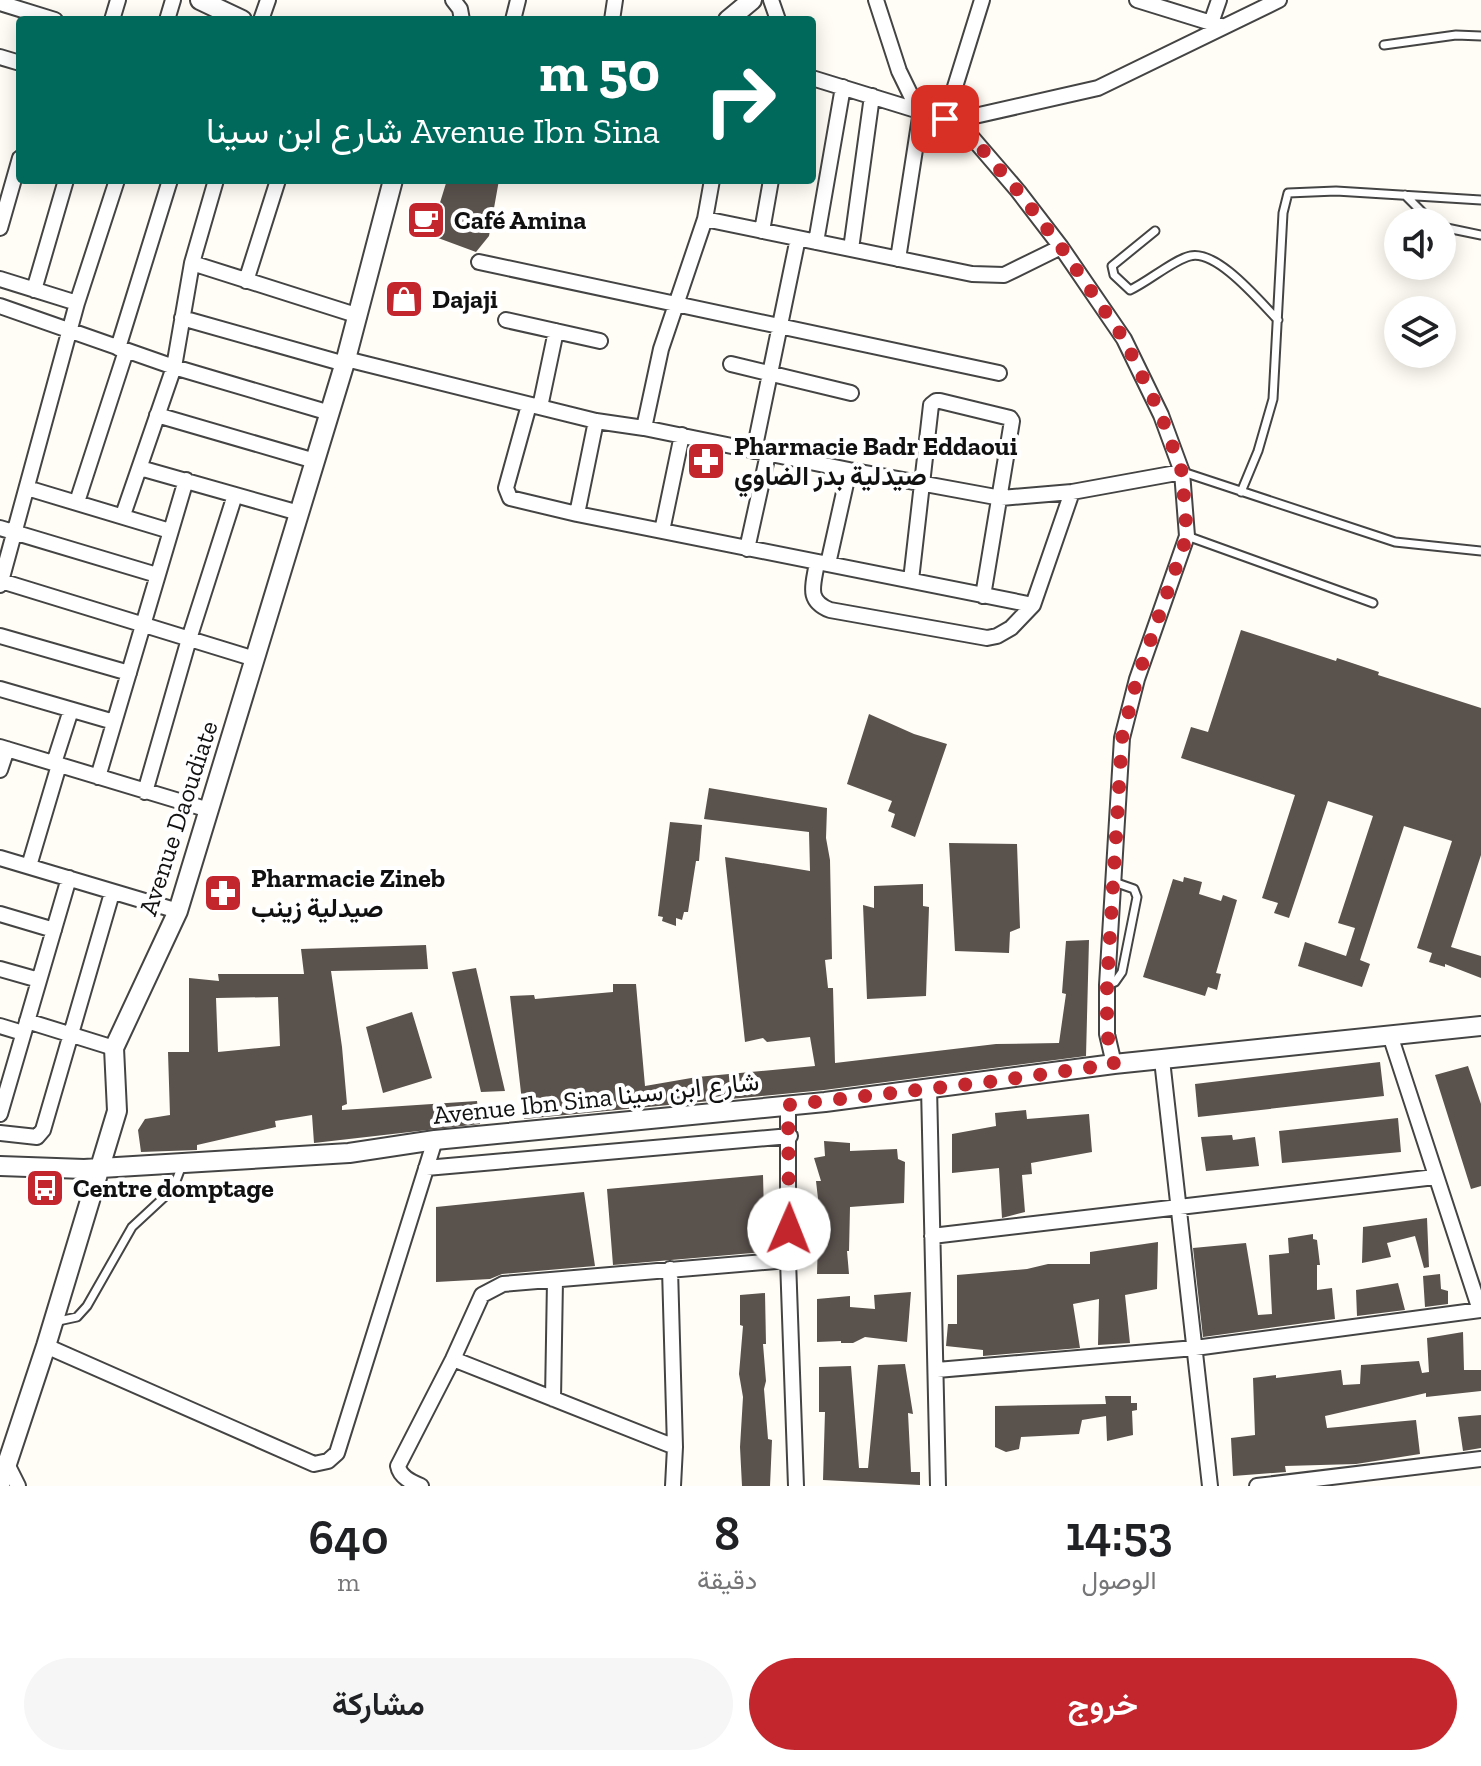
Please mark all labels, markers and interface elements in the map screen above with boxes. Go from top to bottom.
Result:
text: 50 m [539,38,660,105]
icon: right [688,48,792,152]
pin [911,85,979,153]
icon: arrive [923,97,967,141]
text: Avenue Ibn Sina شارع ابن سينا [206,109,660,152]
cafe icon: Café Amina [405,199,447,241]
place label: Café Amina [454,204,586,236]
map controls [1384,208,1456,368]
button: sound [1384,208,1456,280]
shop icon: Dajaji [383,278,425,320]
place label: Dajaji [432,283,498,315]
button: layers [1384,296,1456,368]
place label: Pharmacie Badr Eddaoui صيدلية بدر الضاوي [734,430,1018,498]
pharmacy icon: Pharmacie Badr Eddaoui صيدلية بدر الضاوي [685,440,727,482]
street label: Avenue Daoudiate [131,717,225,919]
place label: Pharmacie Zineb صيدلية زينب [251,862,445,924]
pharmacy icon: Pharmacie Zineb صيدلية زينب [202,872,244,914]
street label: Avenue Ibn Sina شارع ابن سينا [431,1065,761,1133]
bus stop icon: Centre domptage [24,1167,66,1209]
place label: Centre domptage [73,1172,274,1204]
position arrow [747,1187,831,1271]
text: 8 [714,1505,740,1562]
text: 14:53 [1066,1505,1173,1562]
text: 640 [308,1509,389,1566]
text: دقيقة [697,1564,757,1596]
text: الوصول [1082,1564,1157,1596]
text: m [337,1566,360,1598]
button: مشاركة [24,1658,733,1750]
button: خروج [749,1658,1457,1750]

